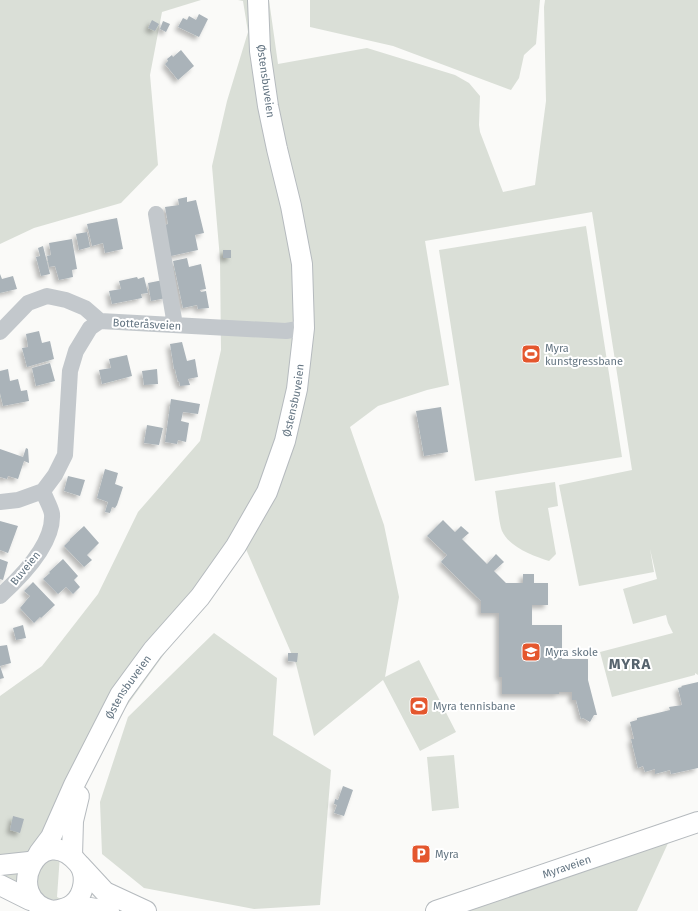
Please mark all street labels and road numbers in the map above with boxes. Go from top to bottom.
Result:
street label: Østensbuveien [254,44,277,119]
street label: Botteråsveien [112,316,182,333]
street label: Østensbuveien [280,363,307,438]
street label: Buveien [8,549,43,588]
street label: Østensbuveien [103,653,154,721]
street label: Myraveien [541,853,593,881]

